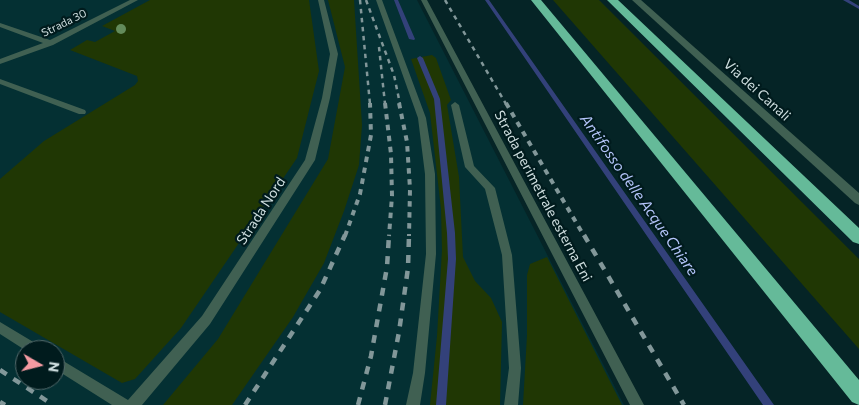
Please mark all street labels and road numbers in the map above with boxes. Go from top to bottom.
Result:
street label: Strada 30 [39,6,89,40]
street label: Via dei Canali [720,56,794,124]
street label: Strada perimetrale esterna Eni [491,108,595,284]
street label: Strada Nord [233,174,289,248]

